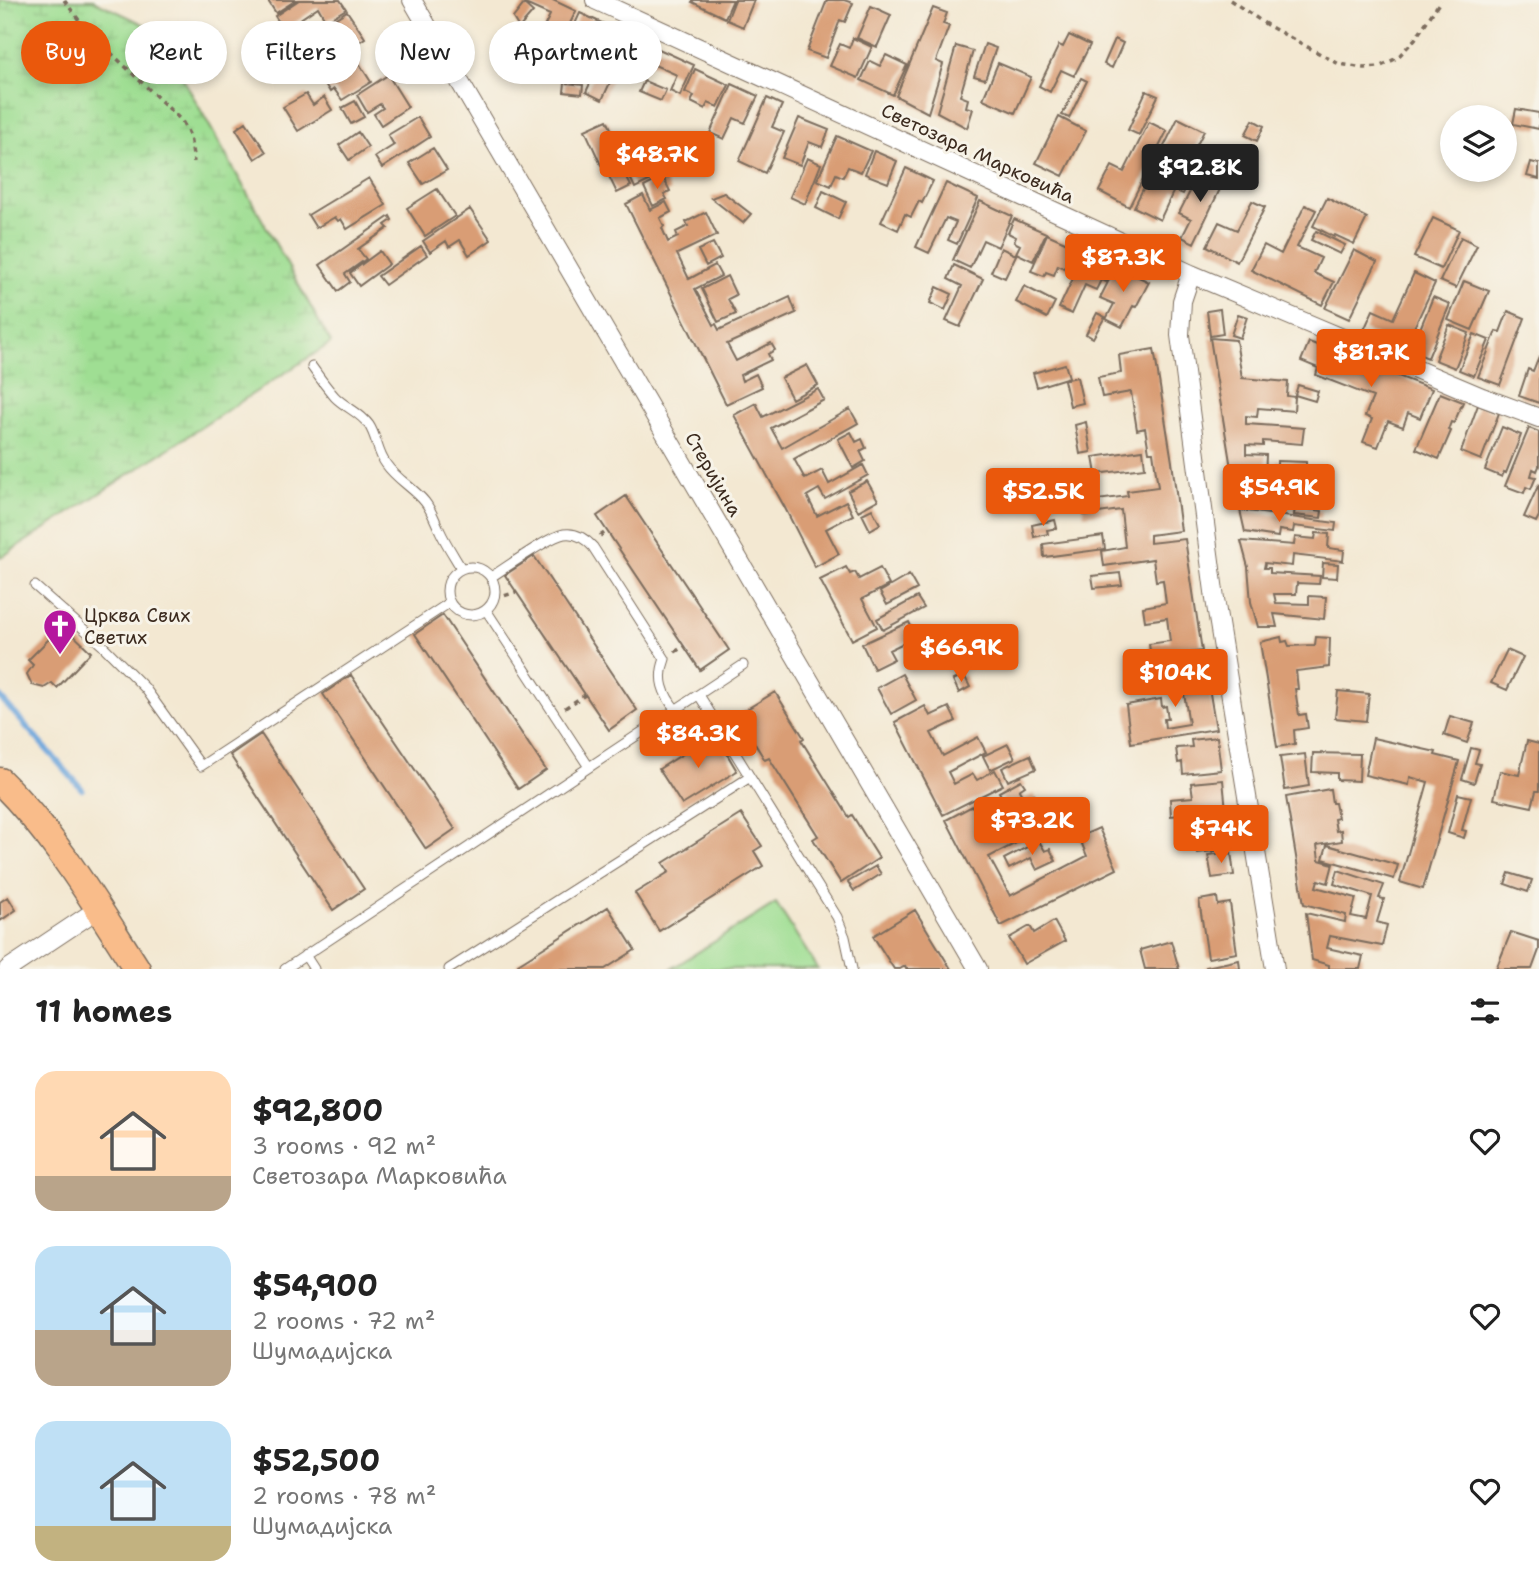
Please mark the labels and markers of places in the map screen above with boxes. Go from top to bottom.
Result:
pin: $48.7K [600,132,714,191]
pin: $92.8K [1143,144,1257,204]
pin: $87.3K [1066,234,1180,294]
pin: $81.7K [1314,330,1428,389]
pin: $54.9K [1222,464,1336,524]
pin: $52.5K [986,468,1100,528]
place label: Црква Свих Светих [84,603,190,650]
church icon: Црква Свих Светих [41,607,79,656]
pin: $66.9K [904,624,1018,684]
pin: $104K [1126,650,1224,709]
pin: $84.3K [641,710,755,770]
pin: $73.2K [975,798,1089,857]
pin: $74K [1180,806,1262,865]

